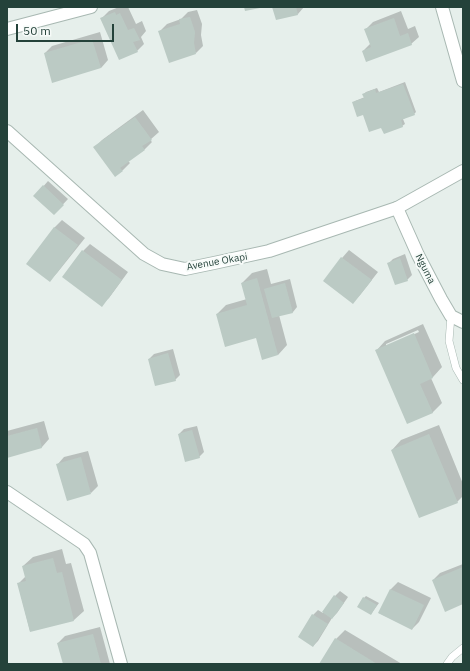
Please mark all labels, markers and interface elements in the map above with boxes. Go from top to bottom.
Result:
scale bar [18,16,116,42]
text: 50 m [23,23,51,38]
street label: Avenue Okapi [186,251,248,273]
street label: Nguma [412,252,438,286]

